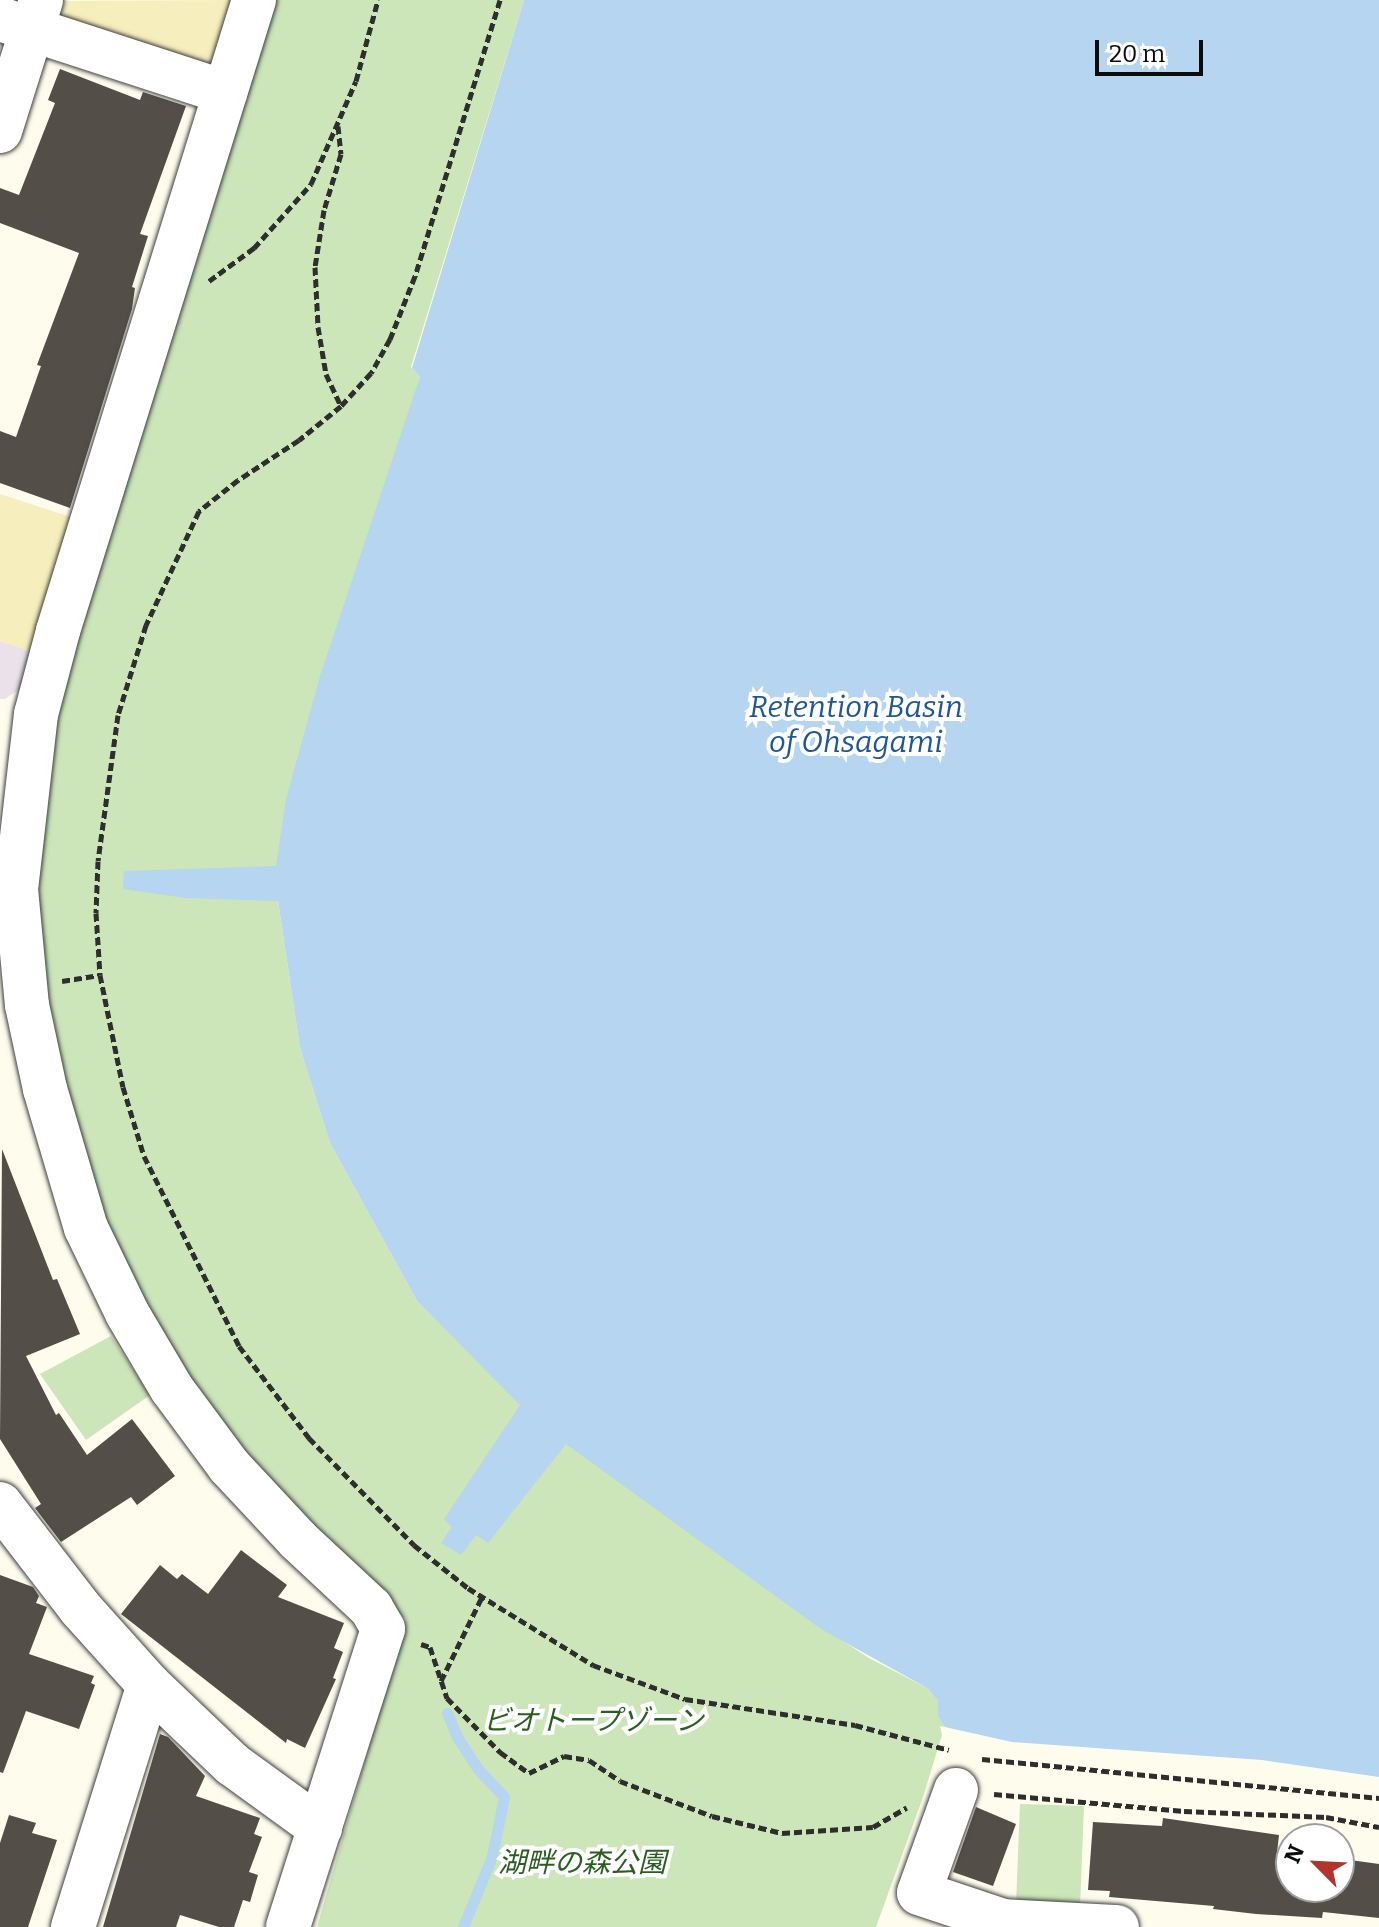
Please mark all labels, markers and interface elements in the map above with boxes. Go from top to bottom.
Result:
scale bar [1099,24,1207,74]
text: 20 m [1109,40,1165,68]
water label: Retention Basin of Ohsagami [749,689,963,760]
park label: ビオトープゾーン [481,1704,705,1738]
north arrow [1275,1823,1355,1903]
text: N [1279,1841,1310,1867]
park label: 湖畔の森公園 [498,1846,666,1880]

